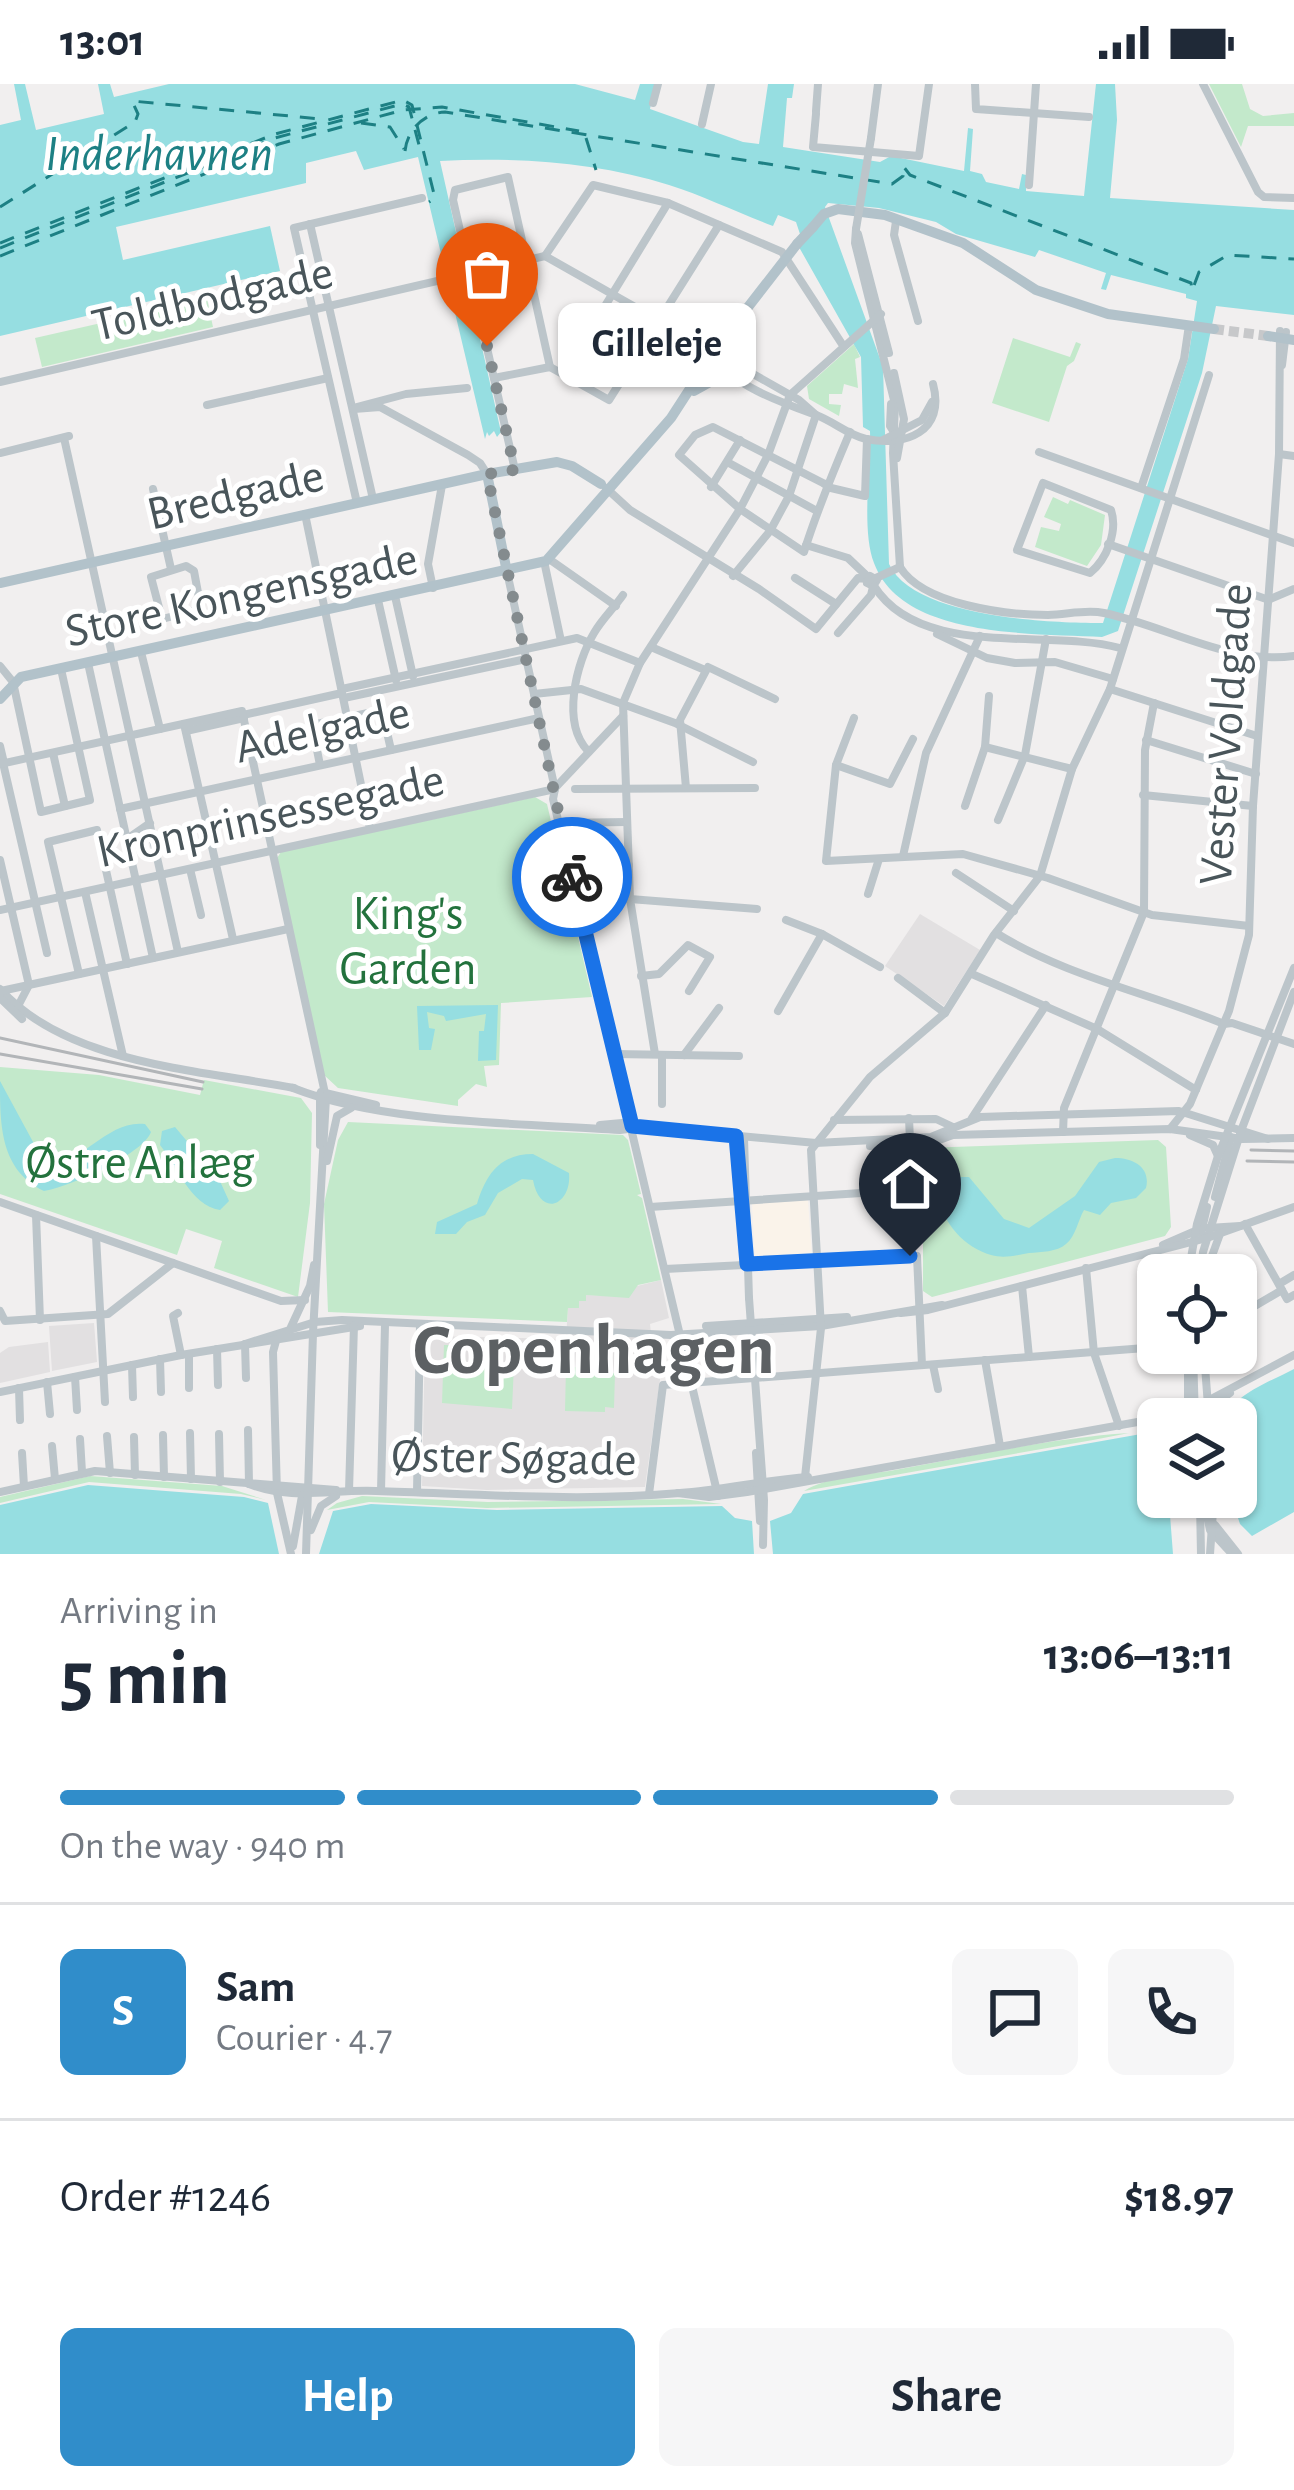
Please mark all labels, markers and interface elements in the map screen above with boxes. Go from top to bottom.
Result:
text: 13:01 [60,19,146,64]
water label: Inderhavnen [45,129,273,180]
pin [436,223,538,346]
icon: bag [454,241,520,307]
street label: Toldbodgade [88,249,338,351]
callout: Gilleleje [559,304,757,388]
text: Gilleleje [592,325,722,364]
street label: Bredgade [143,452,329,540]
street label: Store Kongensgade [61,535,422,657]
street label: Vester Voldgade [1193,582,1261,887]
street label: Adelgade [231,689,414,773]
street label: Kronprinsessegade [93,757,449,877]
courier [512,817,632,937]
icon: bike [539,844,605,910]
park label: King's Garden [339,891,477,994]
pin [859,1133,961,1256]
park label: Østre Anlæg [26,1140,255,1188]
icon: home [877,1151,943,1217]
map controls [1137,1254,1257,1518]
button: locate [1137,1254,1257,1374]
district label: Copenhagen [413,1315,775,1387]
button: layers [1137,1398,1257,1518]
street label: Øster Søgade [391,1433,637,1485]
text: Arriving in [60,1592,218,1631]
text: 13:06–13:11 [1044,1633,1234,1678]
text: 5 min [60,1641,230,1719]
text: On the way · 940 m [60,1827,345,1866]
button: chat [952,1949,1078,2075]
button: phone [1108,1949,1234,2075]
text: Sam [216,1965,295,2010]
text: S [112,1989,134,2034]
text: Courier · 4.7 [216,2019,393,2058]
text: Order #1246 [60,2175,271,2220]
text: $18.97 [1124,2175,1234,2220]
button: Help [60,2328,635,2466]
button: Share [659,2328,1234,2466]

